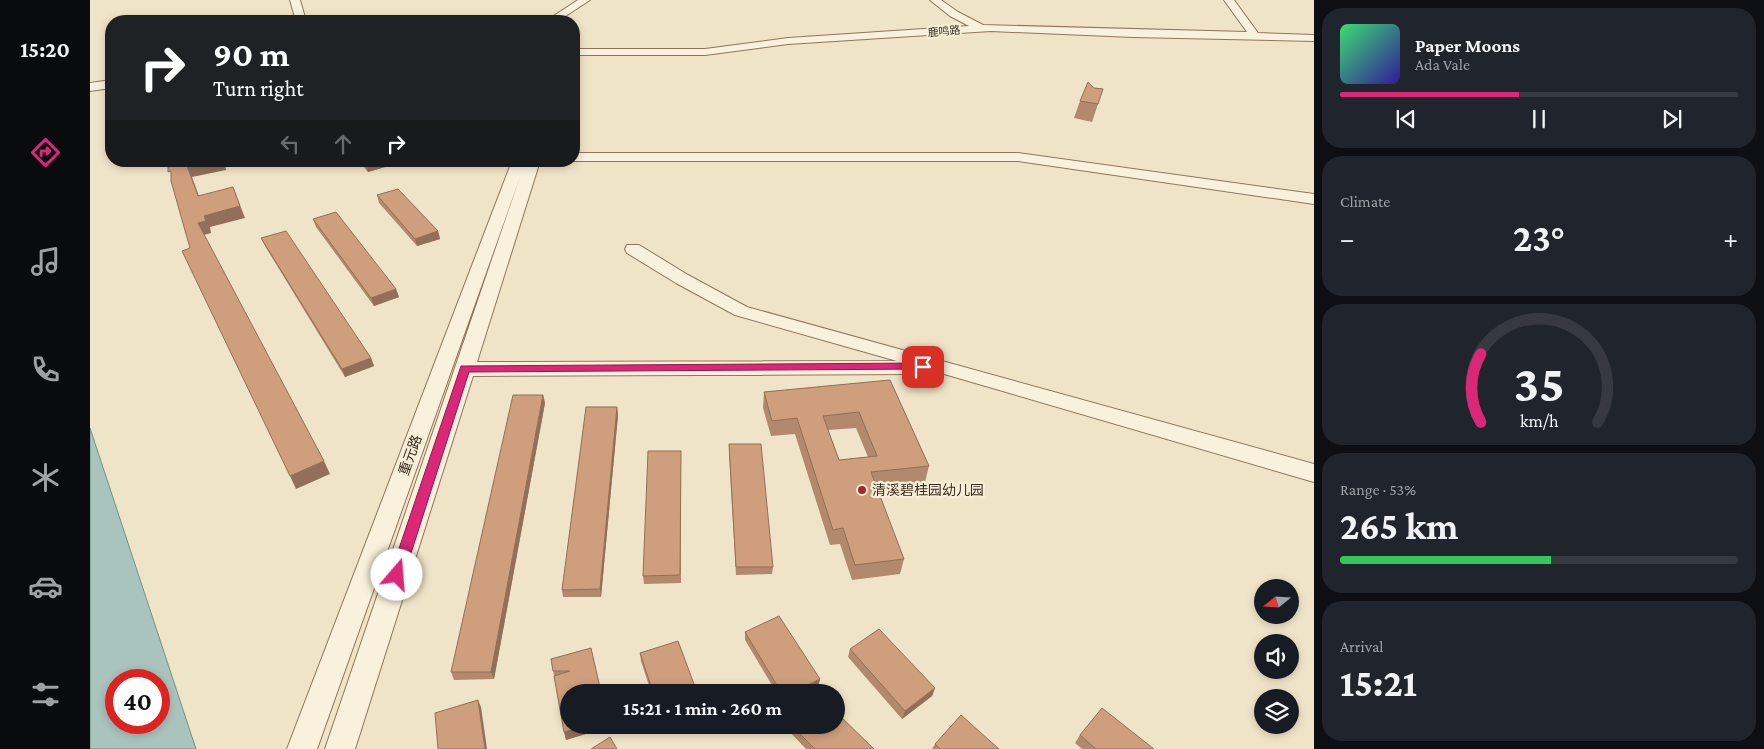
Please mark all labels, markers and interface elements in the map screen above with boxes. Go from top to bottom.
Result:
street label: 鹿鸣路 [927,24,961,38]
icon: right [130,35,195,100]
text: 90 m [213,35,290,74]
text: Paper Moons [1415,35,1520,56]
text: 15:20 [20,37,70,62]
text: Ada Vale [1415,56,1470,73]
text: Turn right [213,76,304,101]
icon: previous [1392,105,1420,133]
icon: pause [1525,105,1553,133]
icon: next [1658,105,1686,133]
icon: left [276,130,304,158]
icon: ahead [329,130,357,158]
icon: right [382,130,410,158]
icon: directions [28,135,63,170]
text: Climate [1340,193,1390,210]
text: 23° [1513,217,1565,259]
text: − [1340,223,1355,254]
text: + [1723,223,1738,254]
icon: music [28,244,63,279]
pin [902,346,944,388]
icon: phone [28,352,63,387]
icon: arrive [909,353,937,381]
text: 35 [1514,354,1564,412]
text: km/h [1520,411,1559,431]
street label: 重元路 [395,433,425,477]
icon: climate [28,460,63,495]
text: Range · 53% [1340,481,1416,498]
place label: 清溪碧桂园幼儿园 [872,482,984,498]
marker: 清溪碧桂园幼儿园 [856,484,868,496]
text: 265 km [1340,505,1458,547]
position arrow [370,548,422,600]
icon: car [28,569,63,604]
north arrow [1254,579,1299,624]
map controls [1254,579,1299,734]
button: sound [1254,634,1299,679]
text: Arrival [1340,638,1384,655]
text: 15:21 [1340,662,1417,704]
speed limit sign: 40 [105,669,170,734]
icon: filters [28,677,63,712]
button: layers [1254,689,1299,734]
text: 15:21 · 1 min · 260 m [623,698,782,719]

